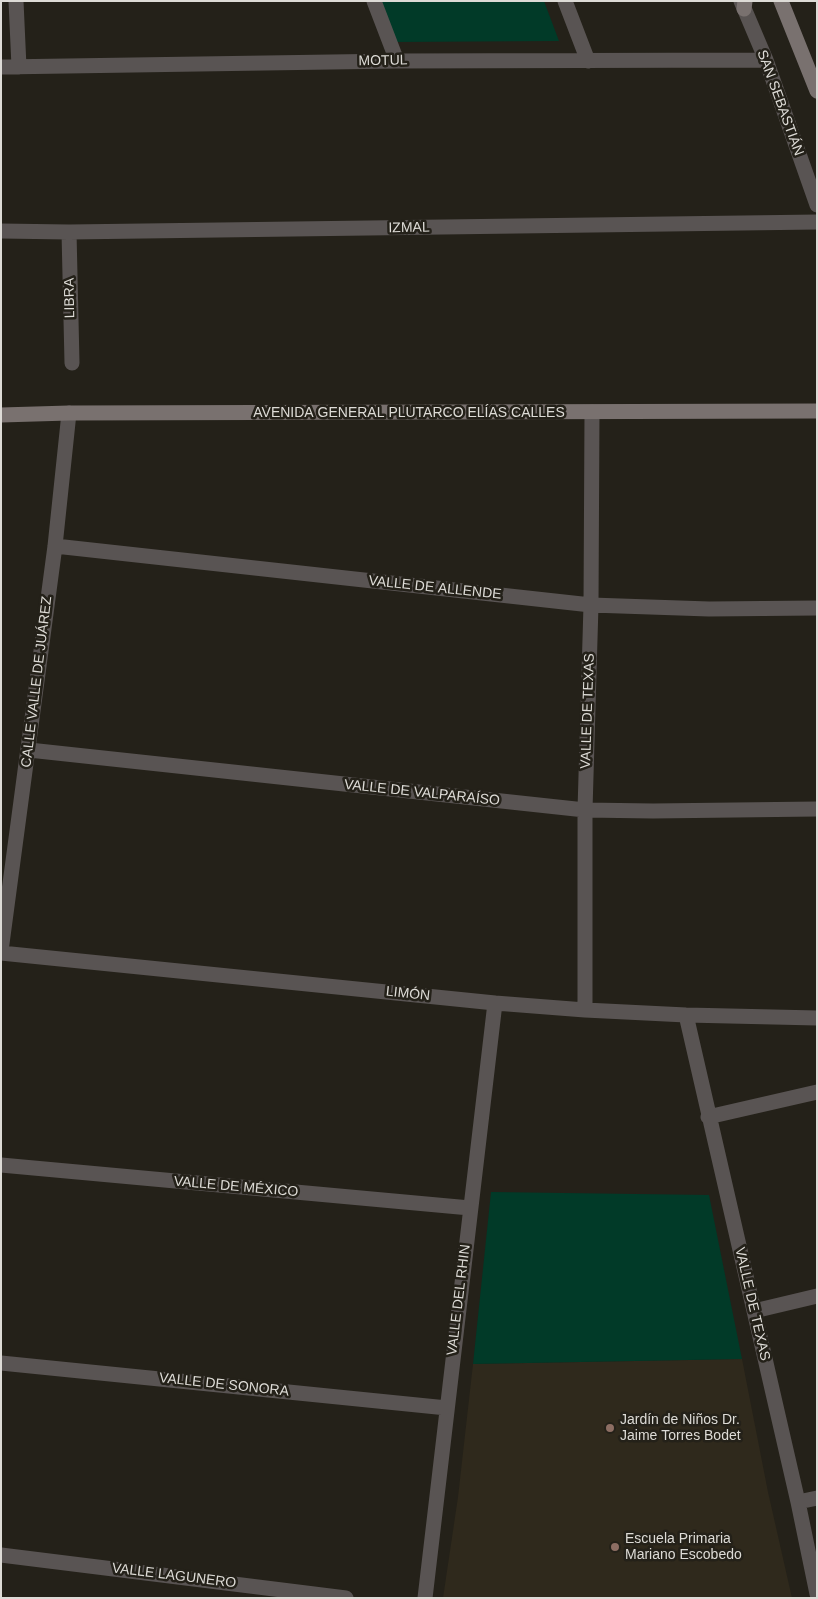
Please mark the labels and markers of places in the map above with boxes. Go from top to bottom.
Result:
place label: Jardín de Niños Dr. Jaime Torres Bodet [620,1412,741,1444]
marker: Jardín de Niños Dr. Jaime Torres Bodet [604,1422,616,1434]
place label: Escuela Primaria Mariano Escobedo [625,1531,742,1564]
marker: Escuela Primaria Mariano Escobedo [609,1541,621,1553]

